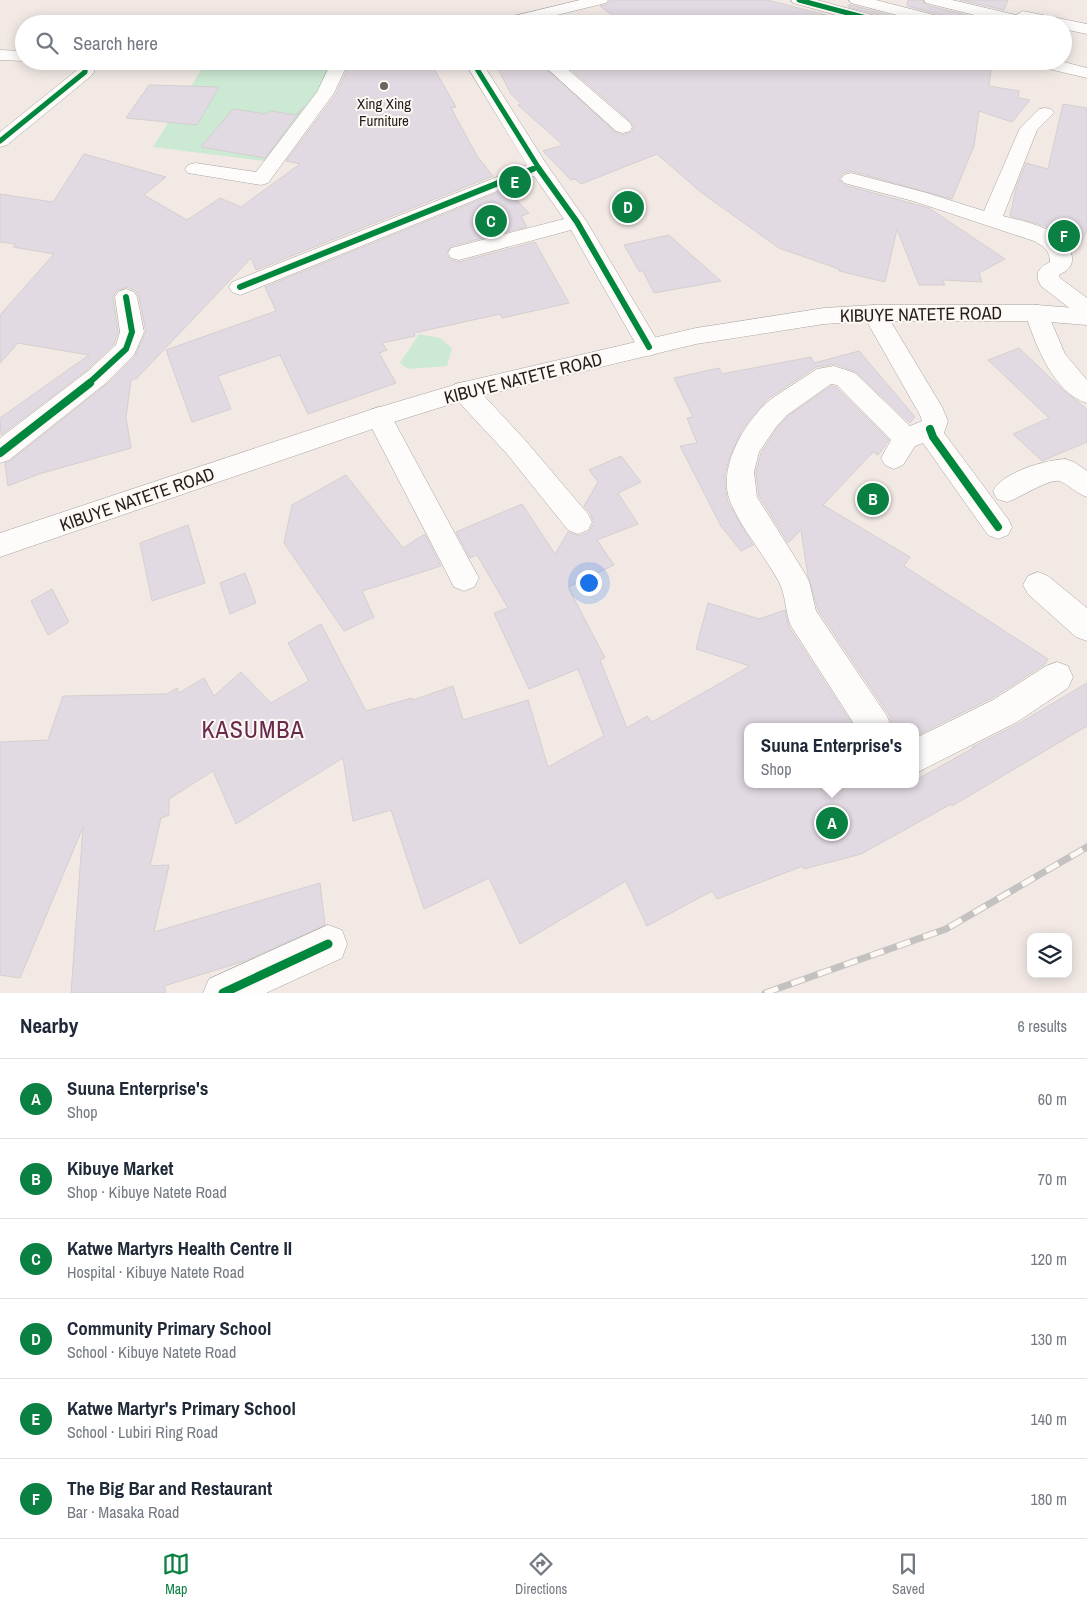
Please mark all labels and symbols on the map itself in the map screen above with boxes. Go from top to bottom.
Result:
marker: Xing Xing Furniture [378,80,390,92]
place label: Xing Xing Furniture [357,93,411,131]
pin: E [499,163,531,201]
pin: D [612,188,644,226]
pin: C [475,202,507,240]
pin: F [1048,217,1080,255]
street label: KIBUYE NATETE ROAD [840,300,1002,328]
street label: KIBUYE NATETE ROAD [441,346,605,410]
street label: KIBUYE NATETE ROAD [56,461,218,537]
pin: B [857,480,889,518]
your location [576,570,602,596]
district label: KASUMBA [201,713,305,745]
pin: A [816,804,848,842]

